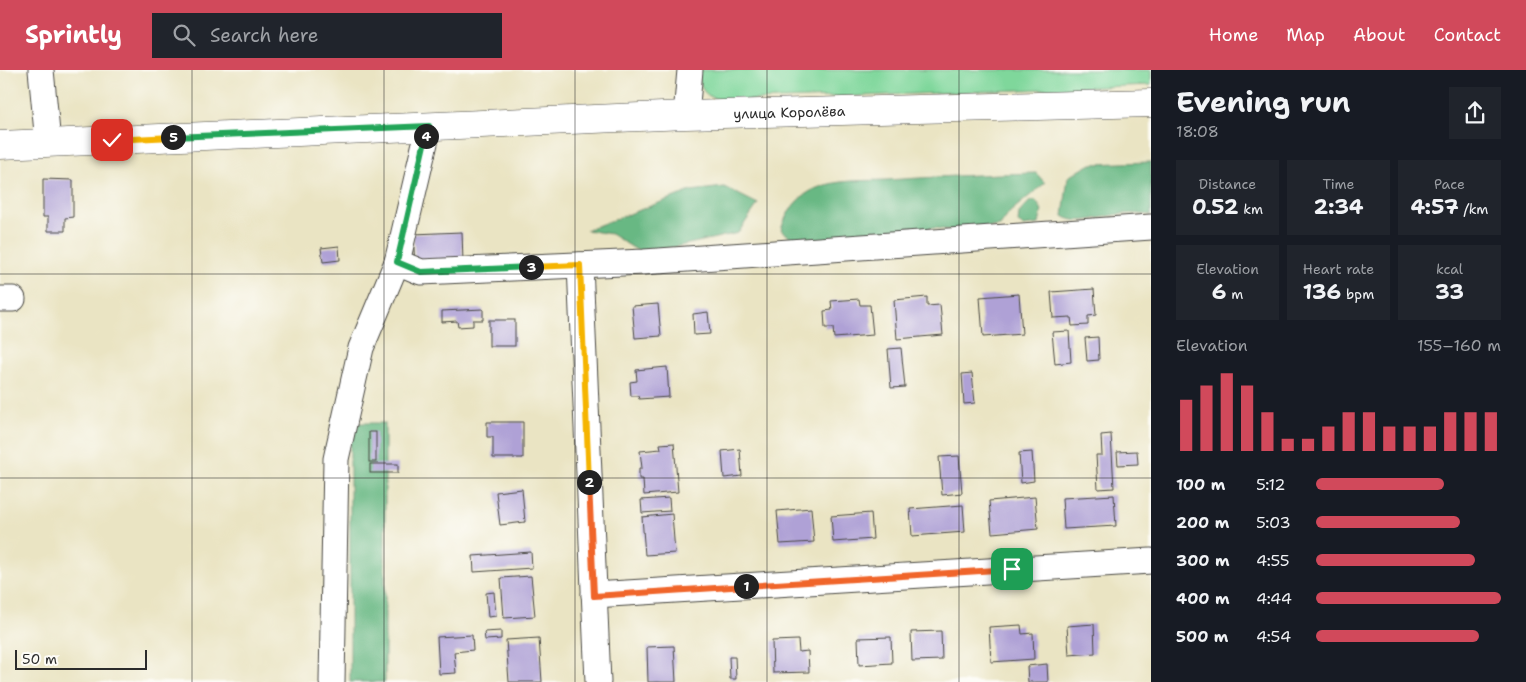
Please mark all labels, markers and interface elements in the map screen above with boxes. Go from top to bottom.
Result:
search box [152,13,502,58]
text: Sprintly [25,19,122,51]
icon: search [170,21,198,49]
text: Search here [210,23,319,48]
text: Home [1209,23,1258,47]
text: Map [1286,23,1325,47]
text: About [1353,23,1406,47]
text: Contact [1434,23,1501,47]
text: Evening run [1176,83,1351,121]
button: share [1449,87,1501,139]
street label: улица Королёва [733,102,846,123]
pin [91,119,133,161]
text: 18:08 [1176,121,1219,142]
pin: 5 [160,124,186,150]
pin: 4 [414,124,438,148]
icon: check [98,126,126,154]
text: 4 [422,127,431,145]
text: 5 [169,128,178,146]
text: Distance [1199,175,1256,193]
text: Time [1322,175,1355,193]
text: Pace [1434,175,1465,193]
text: 0.52 [1192,193,1239,221]
text: 2:34 [1314,193,1363,221]
text: 4:57 [1411,193,1459,221]
text: km [1239,200,1263,218]
text: /km [1459,200,1488,218]
pin: 3 [518,254,544,280]
text: 3 [527,258,536,276]
text: Elevation [1196,260,1259,278]
text: Heart rate [1303,260,1374,278]
text: kcal [1436,260,1463,278]
text: 6 [1212,278,1226,306]
text: 136 [1303,278,1341,306]
text: 33 [1435,278,1464,306]
text: m [1226,285,1243,303]
text: bpm [1341,285,1374,303]
text: Elevation [1176,335,1248,356]
text: 155–160 m [1417,335,1501,356]
pin: 2 [576,470,602,494]
text: 2 [585,473,594,491]
text: 100 m [1176,474,1225,495]
text: 5:12 [1256,474,1286,495]
text: 200 m [1176,512,1229,533]
text: 5:03 [1256,512,1291,533]
pin [991,548,1033,590]
text: 300 m [1176,550,1230,571]
text: 4:55 [1256,550,1290,571]
icon: arrive [998,555,1026,583]
pin: 1 [734,574,758,598]
text: 1 [743,577,750,595]
text: 400 m [1176,588,1230,609]
text: 4:44 [1256,588,1292,609]
text: 500 m [1176,626,1228,647]
text: 4:54 [1256,626,1291,647]
scale bar [15,647,148,670]
text: 50 m [22,650,57,668]

